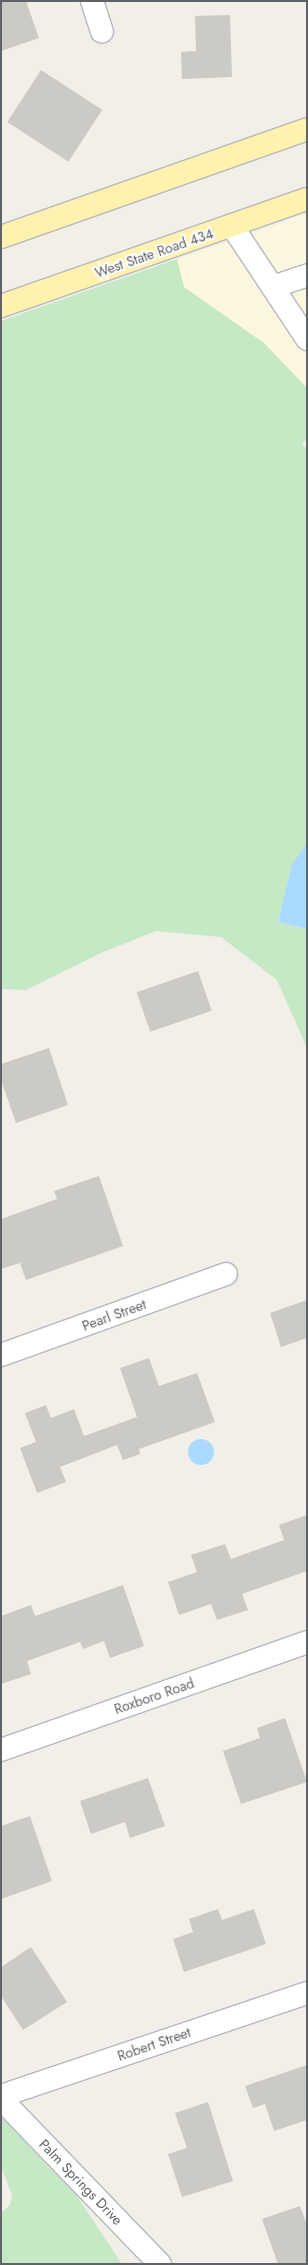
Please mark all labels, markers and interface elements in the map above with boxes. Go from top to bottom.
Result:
street label: West State Road 434 [93,225,215,281]
street label: Pearl Street [80,1296,148,1334]
street label: Roxboro Road [112,1674,196,1718]
street label: Robert Street [115,2024,193,2064]
street label: Palm Springs Drive [36,2136,126,2228]

